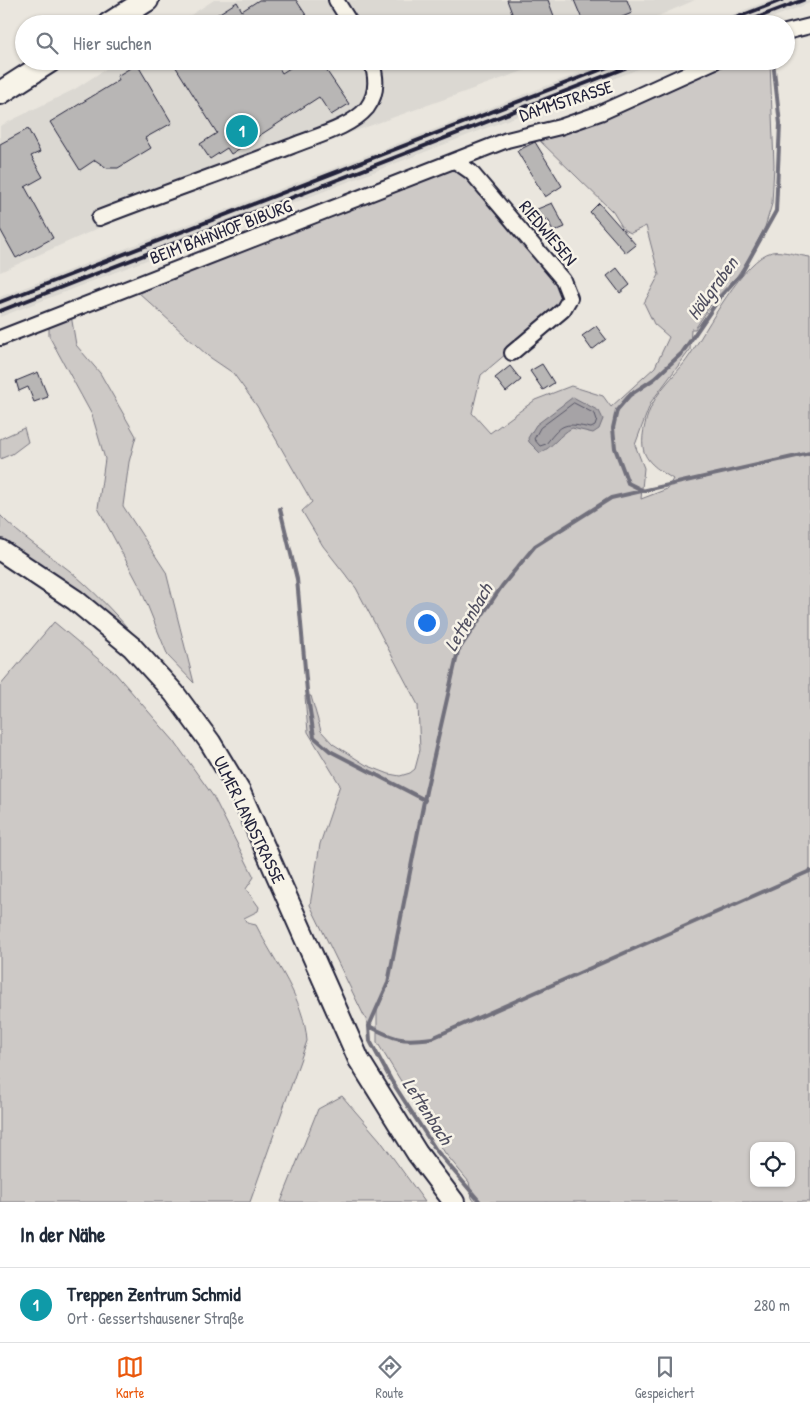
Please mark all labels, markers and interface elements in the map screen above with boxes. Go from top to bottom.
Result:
search box [15,15,795,70]
icon: search [33,29,61,57]
text: Hier suchen [73,30,152,56]
street label: DAMMSTRASSE [516,74,616,127]
pin: 1 [226,112,258,150]
street label: BEIM BAHNHOF BIBURG [146,193,296,270]
street label: RIEDWIESEN [514,195,583,271]
water label: Höllgraben [680,250,744,325]
water label: Lettenbach [438,577,499,656]
your location [414,610,440,636]
street label: ULMER LANDSTRASSE [208,752,291,888]
water label: Lettenbach [397,1073,460,1151]
map controls [750,1142,795,1187]
button: locate [750,1142,795,1187]
text: In der Nähe [20,1220,105,1249]
text: Treppen Zentrum Schmid [67,1281,241,1307]
text: 1 [33,1294,39,1316]
text: 280 m [754,1294,790,1316]
text: Ort · Gessertshausener Straße [67,1307,244,1329]
tab: Karte [116,1353,144,1402]
tab: Route [376,1353,404,1402]
tab: Gespeichert [635,1353,694,1402]

